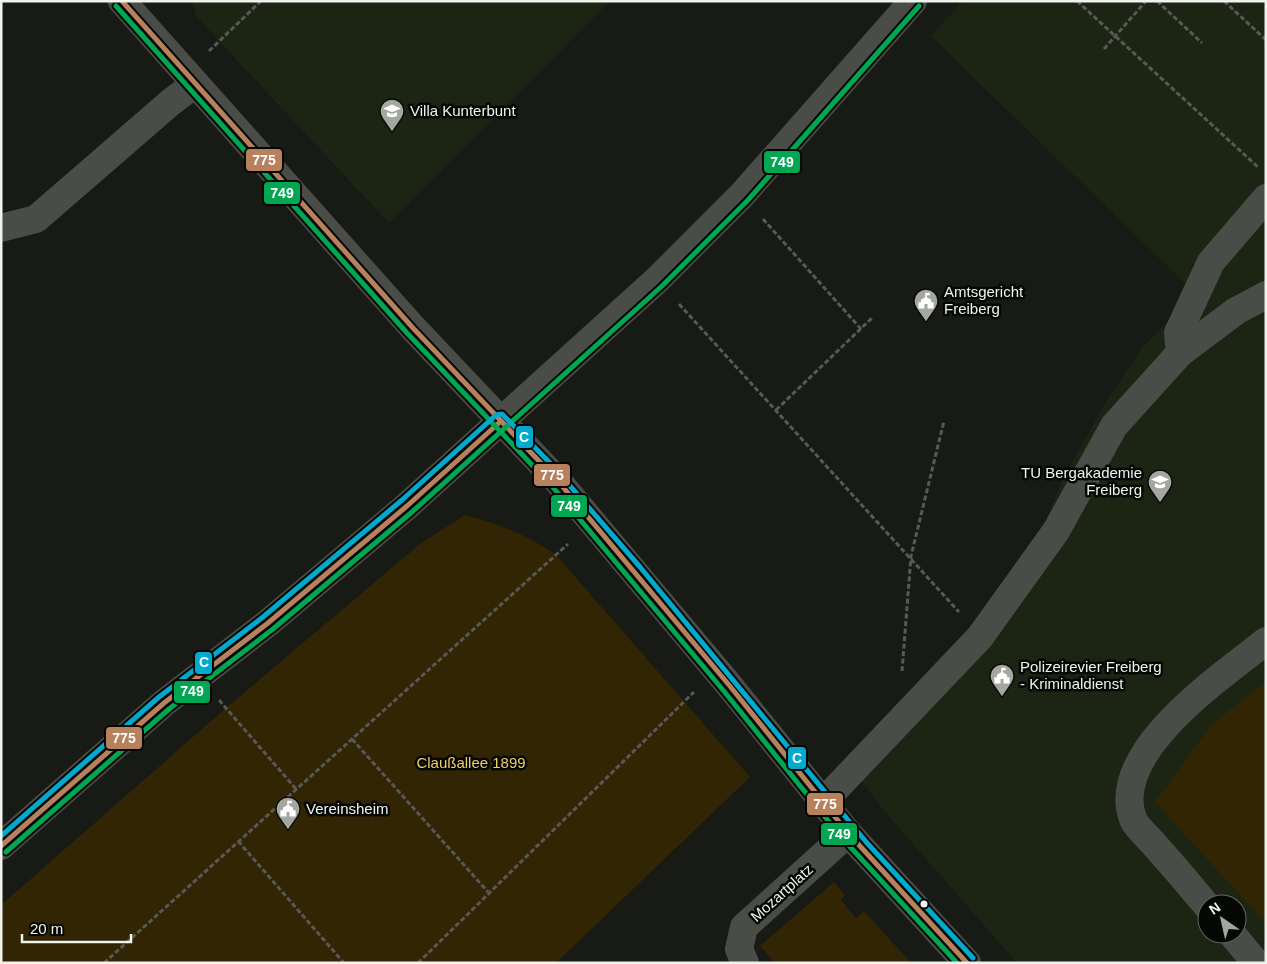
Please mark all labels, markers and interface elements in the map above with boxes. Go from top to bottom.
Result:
school or university icon: Villa Kunterbunt [379,98,405,132]
place label: Villa Kunterbunt [410,102,516,119]
line badge: 775 [245,148,283,172]
line badge: 749 [763,150,801,174]
text: 775 [252,152,276,168]
text: 749 [770,154,794,170]
line badge: 749 [263,181,301,205]
text: 749 [270,185,294,201]
place label: Amtsgericht Freiberg [944,283,1024,317]
public building icon: Amtsgericht Freiberg [913,288,939,322]
line badge: C [515,425,534,449]
text: C [519,429,529,445]
line badge: 775 [533,463,571,487]
place label: TU Bergakademie Freiberg [1021,464,1142,498]
text: 775 [540,467,564,483]
school or university icon: TU Bergakademie Freiberg [1147,469,1173,503]
line badge: 749 [550,494,588,518]
text: 749 [557,498,581,514]
line badge: C [194,651,213,675]
text: C [199,654,209,670]
place label: Polizeirevier Freiberg - Kriminaldienst [1020,658,1162,692]
public building icon: Polizeirevier Freiberg - Kriminaldienst [989,663,1015,697]
line badge: 749 [173,680,211,704]
text: 749 [180,683,204,699]
line badge: 775 [105,726,143,750]
text: 775 [112,730,136,746]
line badge: C [787,746,807,770]
text: C [792,750,802,766]
park label: Claußallee 1899 [416,754,526,771]
line badge: 775 [806,792,844,816]
public building icon: Vereinsheim [275,796,301,830]
text: 775 [813,796,837,812]
place label: Vereinsheim [306,800,389,817]
line badge: 749 [820,822,858,846]
text: 749 [827,826,851,842]
street label: Mozartplatz [747,860,816,925]
north arrow [1197,894,1247,944]
unlabelled marker [919,899,929,909]
text: N [1206,899,1223,918]
scale bar [22,912,131,944]
text: 20 m [30,920,63,937]

